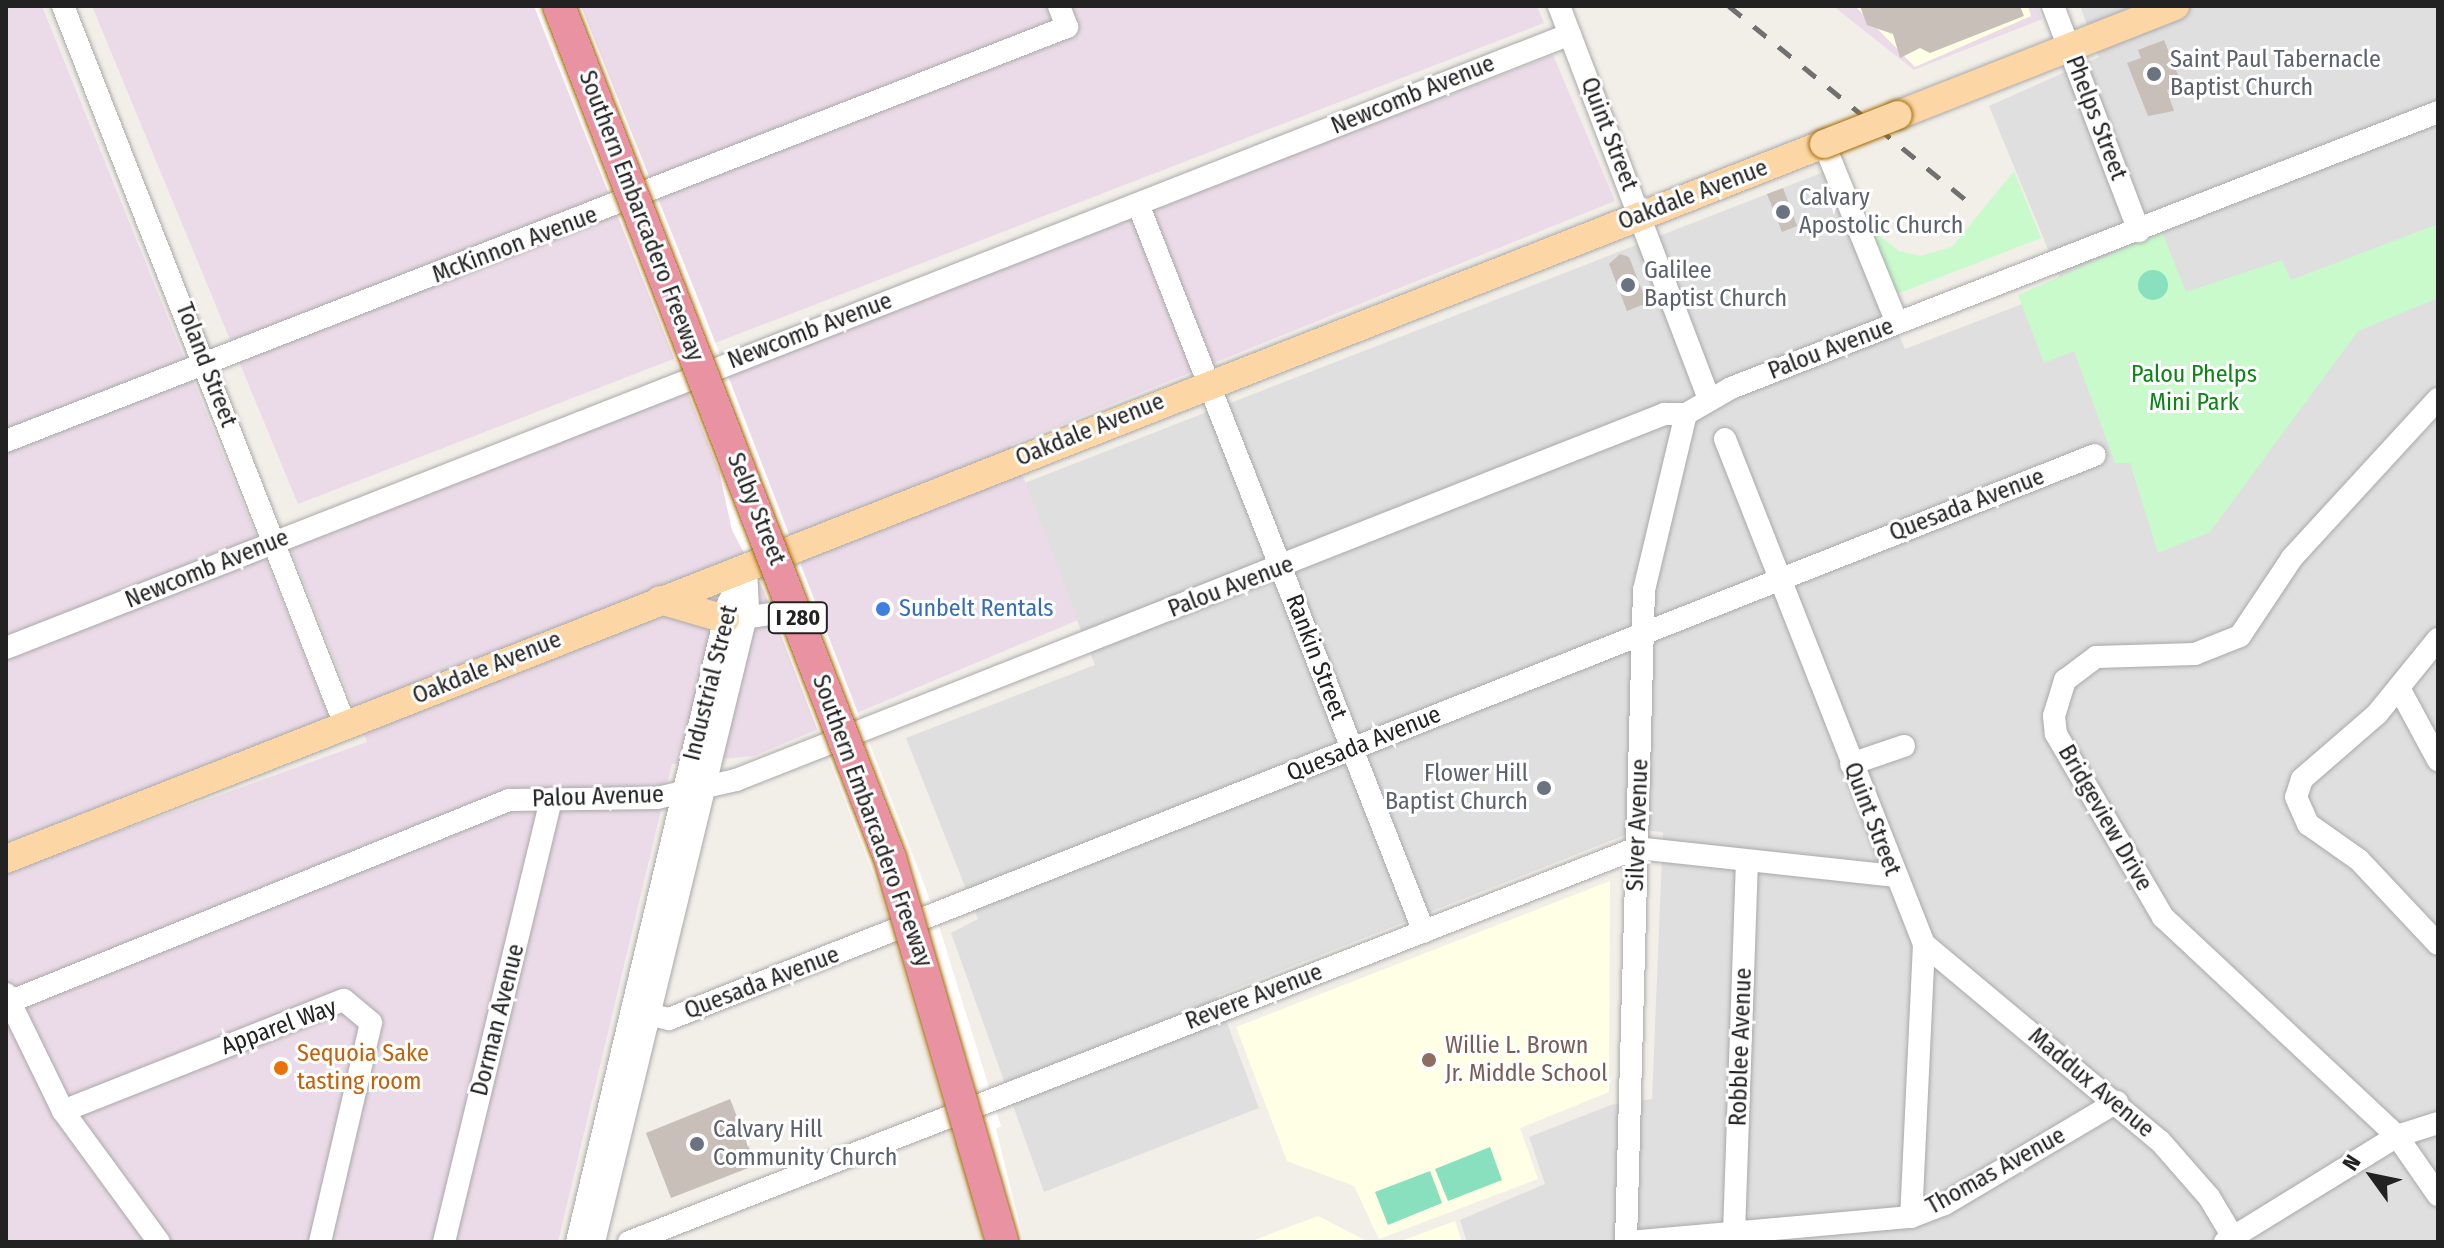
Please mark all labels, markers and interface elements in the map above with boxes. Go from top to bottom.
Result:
place label: Saint Paul Tabernacle Baptist Church [2170,46,2381,102]
street label: Newcomb Avenue [1327,49,1499,141]
street label: Phelps Street [2059,52,2133,184]
marker: Saint Paul Tabernacle Baptist Church [2145,65,2163,83]
street label: Southern Embarcadero Freeway [572,67,710,365]
street label: Quint Street [1574,73,1644,195]
street label: Oakdale Avenue [1614,153,1772,237]
place label: Calvary Apostolic Church [1799,184,1963,240]
street label: McKinnon Avenue [428,200,602,290]
marker: Calvary Apostolic Church [1774,203,1792,221]
place label: Galilee Baptist Church [1644,257,1787,313]
marker: Galilee Baptist Church [1619,276,1637,294]
street label: Newcomb Avenue [724,286,896,376]
street label: Toland Street [169,299,243,431]
street label: Palou Avenue [1764,312,1898,386]
park label: Palou Phelps Mini Park [2131,361,2257,417]
street label: Oakdale Avenue [1011,387,1169,473]
street label: Selby Street [721,449,791,569]
street label: Quesada Avenue [1885,462,2049,548]
street label: Newcomb Avenue [121,523,293,615]
street label: Palou Avenue [1164,550,1298,624]
street label: Rankin Street [1279,590,1353,724]
place label: Sunbelt Rentals [899,595,1054,623]
road number: I 280 [766,600,830,636]
marker: Sunbelt Rentals [874,600,892,618]
street label: Industrial Street [678,602,744,764]
street label: Oakdale Avenue [408,625,566,711]
street label: Southern Embarcadero Freeway [806,671,938,971]
street label: Quesada Avenue [1283,700,1445,788]
street label: Bridgeview Drive [2052,740,2158,896]
street label: Silver Avenue [1621,758,1655,892]
street label: Quint Street [1837,758,1907,880]
place label: Flower Hill Baptist Church [1385,760,1528,816]
marker: Flower Hill Baptist Church [1535,779,1553,797]
street label: Palou Avenue [532,780,664,814]
street label: Quesada Avenue [680,940,844,1026]
street label: Dorman Avenue [465,941,531,1099]
street label: Revere Avenue [1182,958,1326,1036]
street label: Robblee Avenue [1724,967,1758,1127]
street label: Apparel Way [217,993,341,1061]
street label: Maddux Avenue [2022,1022,2160,1144]
place label: Willie L. Brown Jr. Middle School [1445,1032,1608,1088]
place label: Sequoia Sake tasting room [297,1040,429,1096]
marker: Willie L. Brown Jr. Middle School [1420,1051,1438,1069]
marker: Sequoia Sake tasting room [272,1059,290,1077]
place label: Calvary Hill Community Church [713,1116,897,1172]
street label: Thomas Avenue [1921,1121,2071,1221]
marker: Calvary Hill Community Church [688,1135,706,1153]
north arrow [2332,1136,2412,1216]
text: N [2337,1150,2366,1176]

